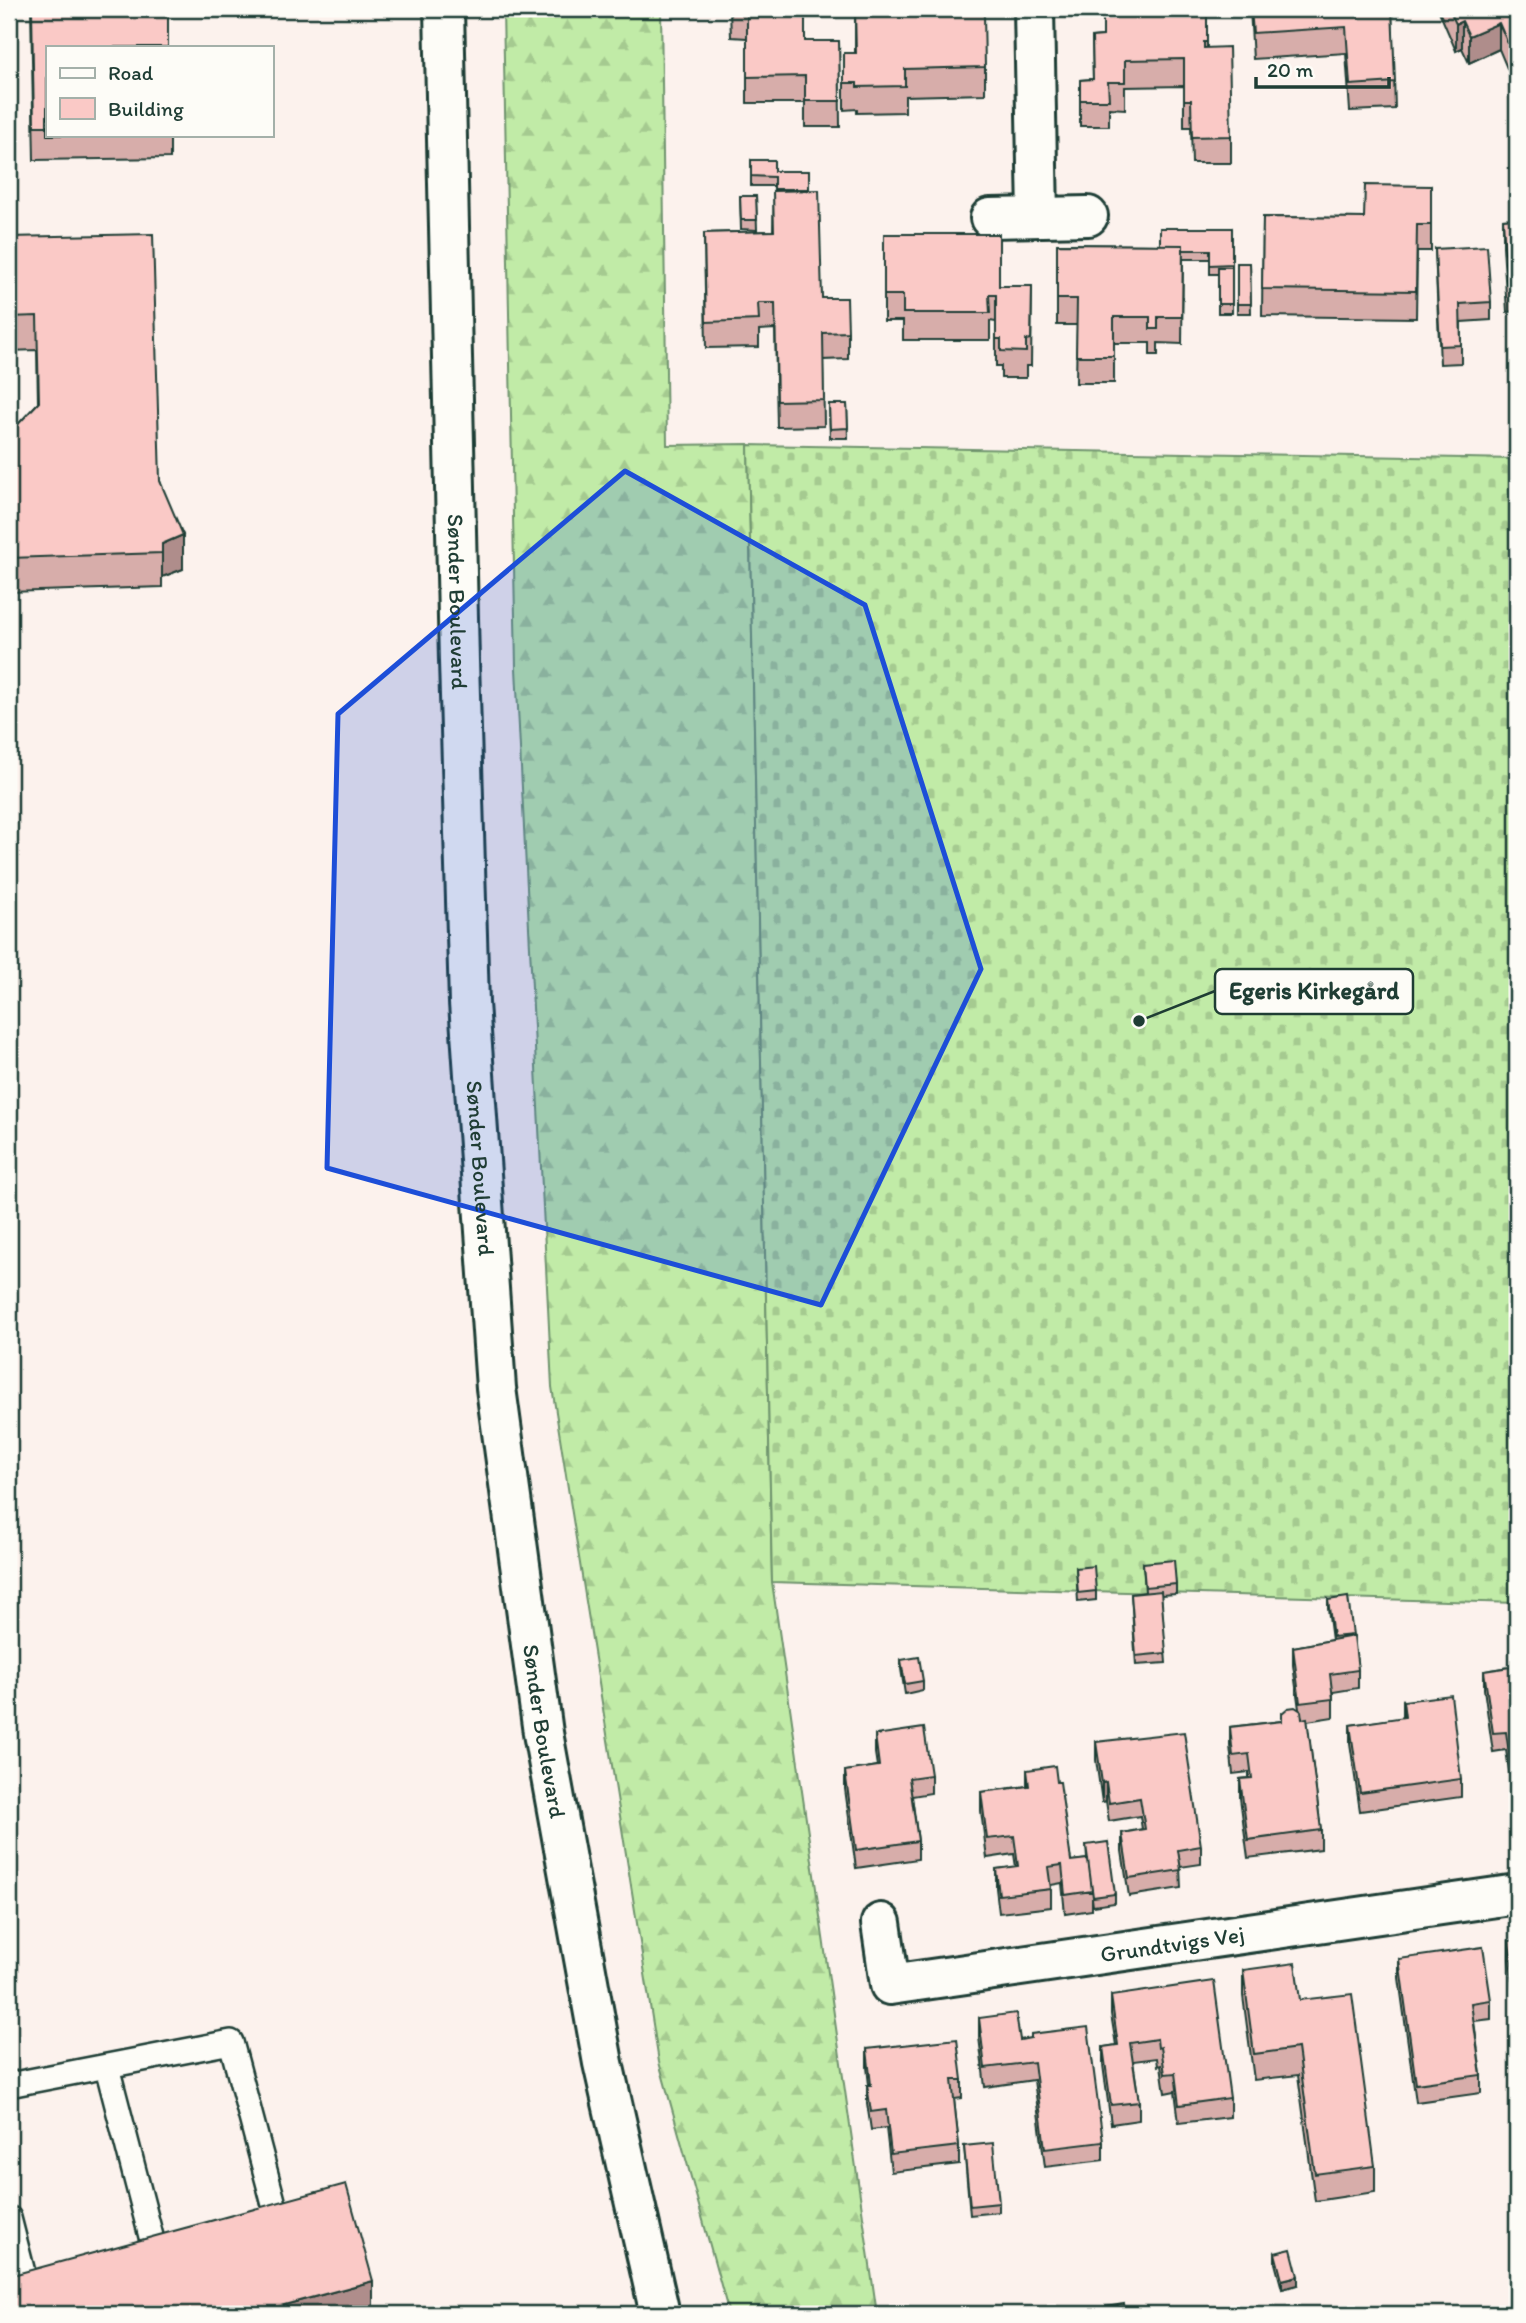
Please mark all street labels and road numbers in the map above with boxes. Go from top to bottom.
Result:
street label: Sønder Boulevard [442,514,474,691]
street label: Sønder Boulevard [460,1080,501,1257]
street label: Sønder Boulevard [517,1642,572,1821]
street label: Grundtvigs Vej [1098,1920,1246,1968]

